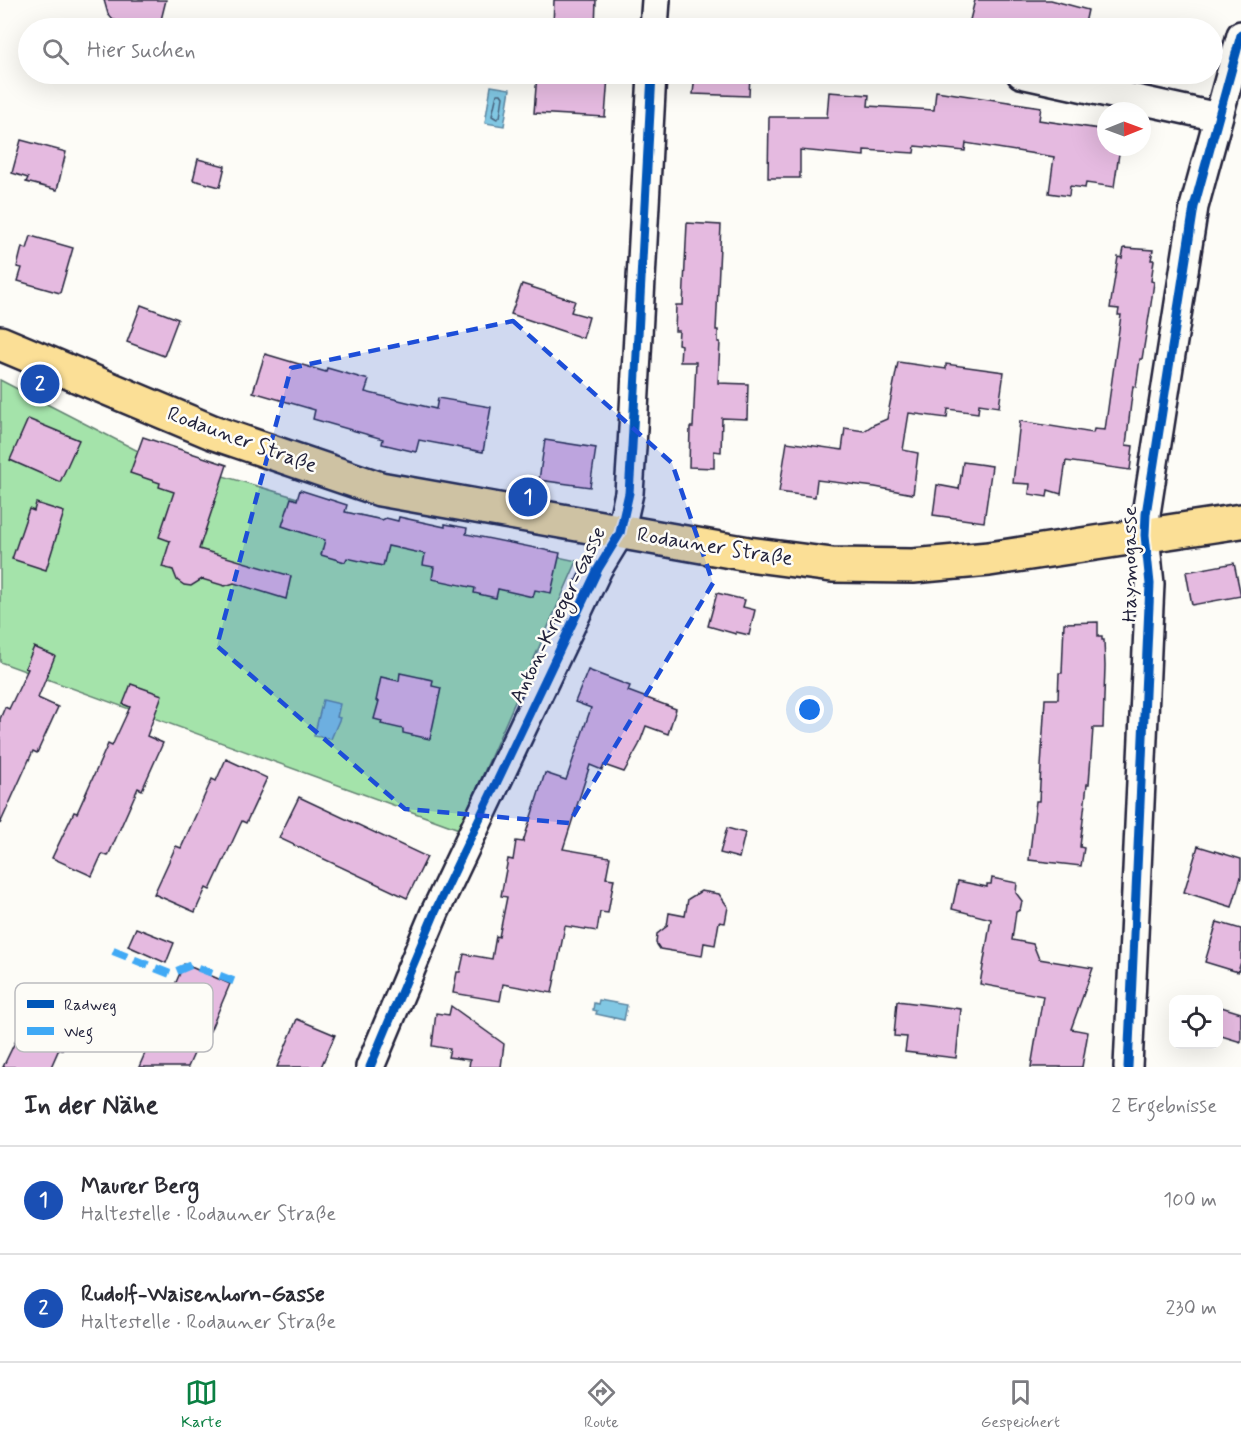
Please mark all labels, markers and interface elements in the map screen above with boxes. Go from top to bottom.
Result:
search box [18,18,1223,84]
icon: search [39,35,72,68]
text: Hier suchen [87,37,196,65]
north arrow [1097,102,1151,156]
pin: 2 [20,362,60,406]
street label: Rodauner Straße [163,400,321,480]
pin: 1 [508,474,548,520]
street label: Haymogasse [1116,506,1144,622]
street label: Rodauner Straße [635,521,795,573]
street label: Anton-Krieger-Gasse [503,522,614,708]
your location [795,695,824,724]
legend [15,983,213,1052]
text: Radweg [64,995,116,1016]
map controls [1169,995,1223,1049]
button: locate [1169,995,1223,1049]
text: Weg [64,1022,93,1044]
text: In der Nähe [24,1089,158,1123]
text: 2 Ergebnisse [1111,1093,1217,1120]
text: Maurer Berg [81,1173,199,1201]
text: 1 [39,1187,48,1214]
text: 100 m [1163,1187,1217,1214]
text: Haltestelle · Rodauner Straße [81,1201,336,1228]
text: Rudolf-Waisenhorn-Gasse [81,1281,325,1309]
text: 2 [39,1295,48,1322]
text: 230 m [1165,1295,1217,1322]
text: Haltestelle · Rodauner Straße [81,1309,336,1336]
tab: Karte [181,1376,222,1433]
tab: Route [584,1376,619,1433]
tab: Gespeichert [981,1376,1060,1433]

